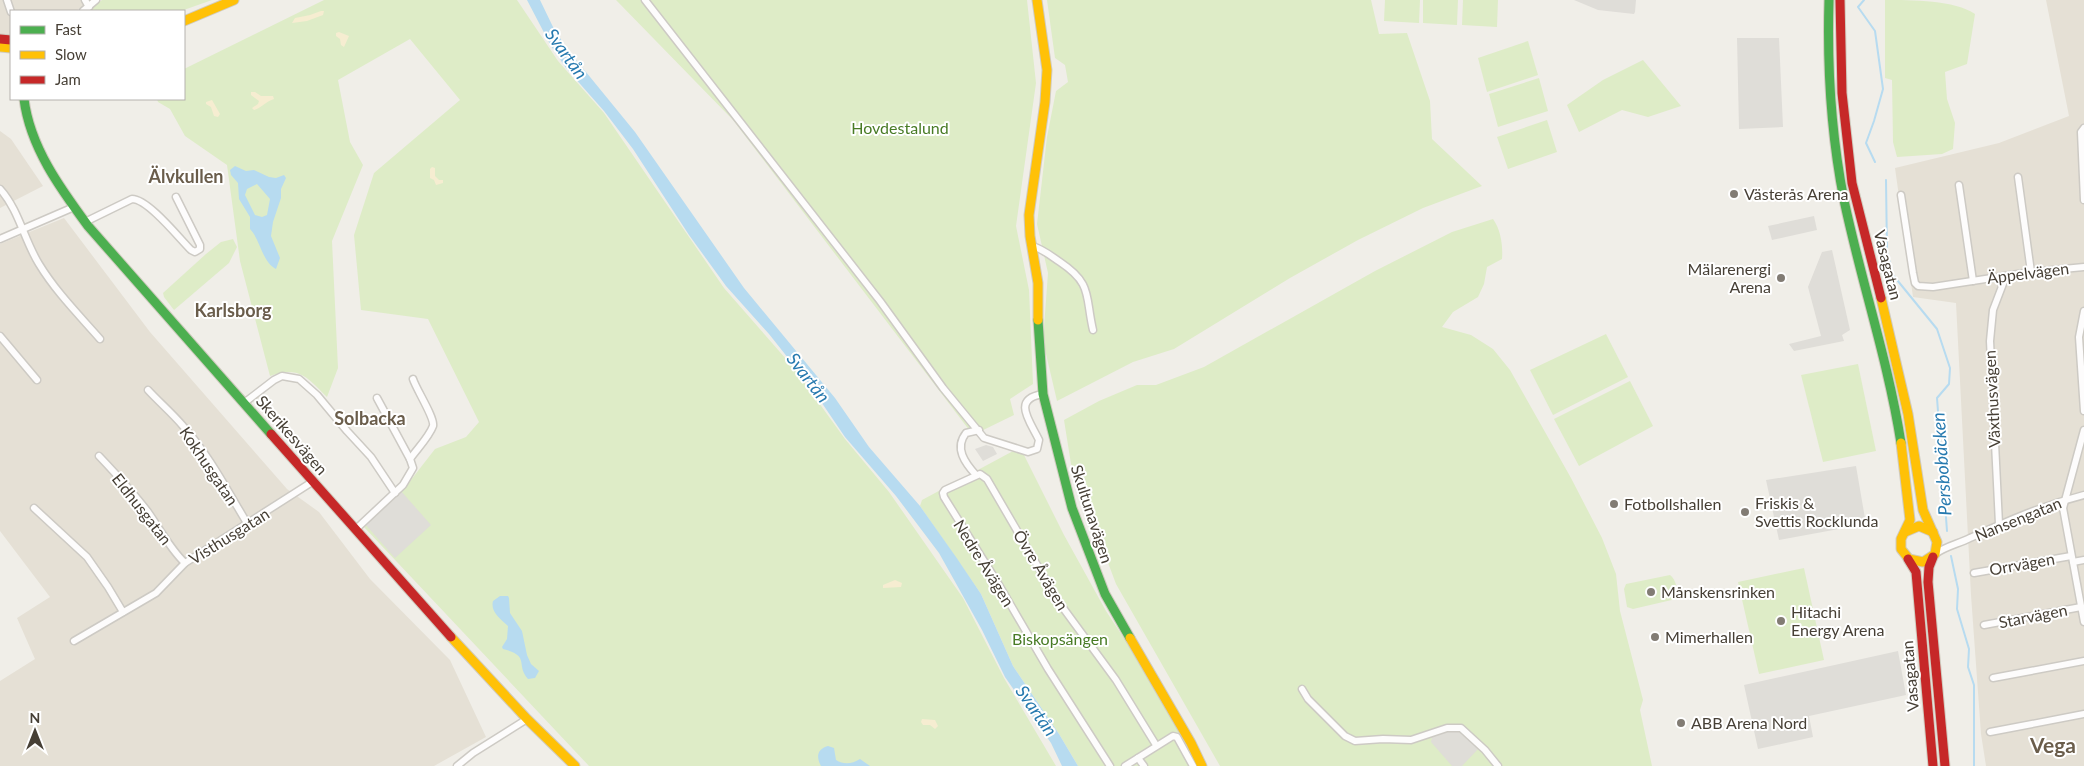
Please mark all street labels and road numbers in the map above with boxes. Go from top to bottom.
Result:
street label: Vasagatan [1871,228,1906,302]
street label: Äppelvägen [1986,258,2070,287]
street label: Växthusvägen [1979,350,2004,448]
street label: Skerikesvägen [253,391,332,478]
street label: Kokhusgatan [176,423,243,509]
street label: Skultunavägen [1068,462,1117,565]
street label: Eldhusgatan [109,469,176,548]
street label: Nansengatan [1972,493,2064,545]
street label: Visthusgatan [185,503,272,568]
street label: Nedre Åvägen [950,516,1019,610]
street label: Övre Åvägen [1010,526,1073,613]
street label: Orrvägen [1988,548,2056,579]
street label: Starvägen [1997,600,2069,631]
street label: Vasagatan [1897,640,1922,712]

